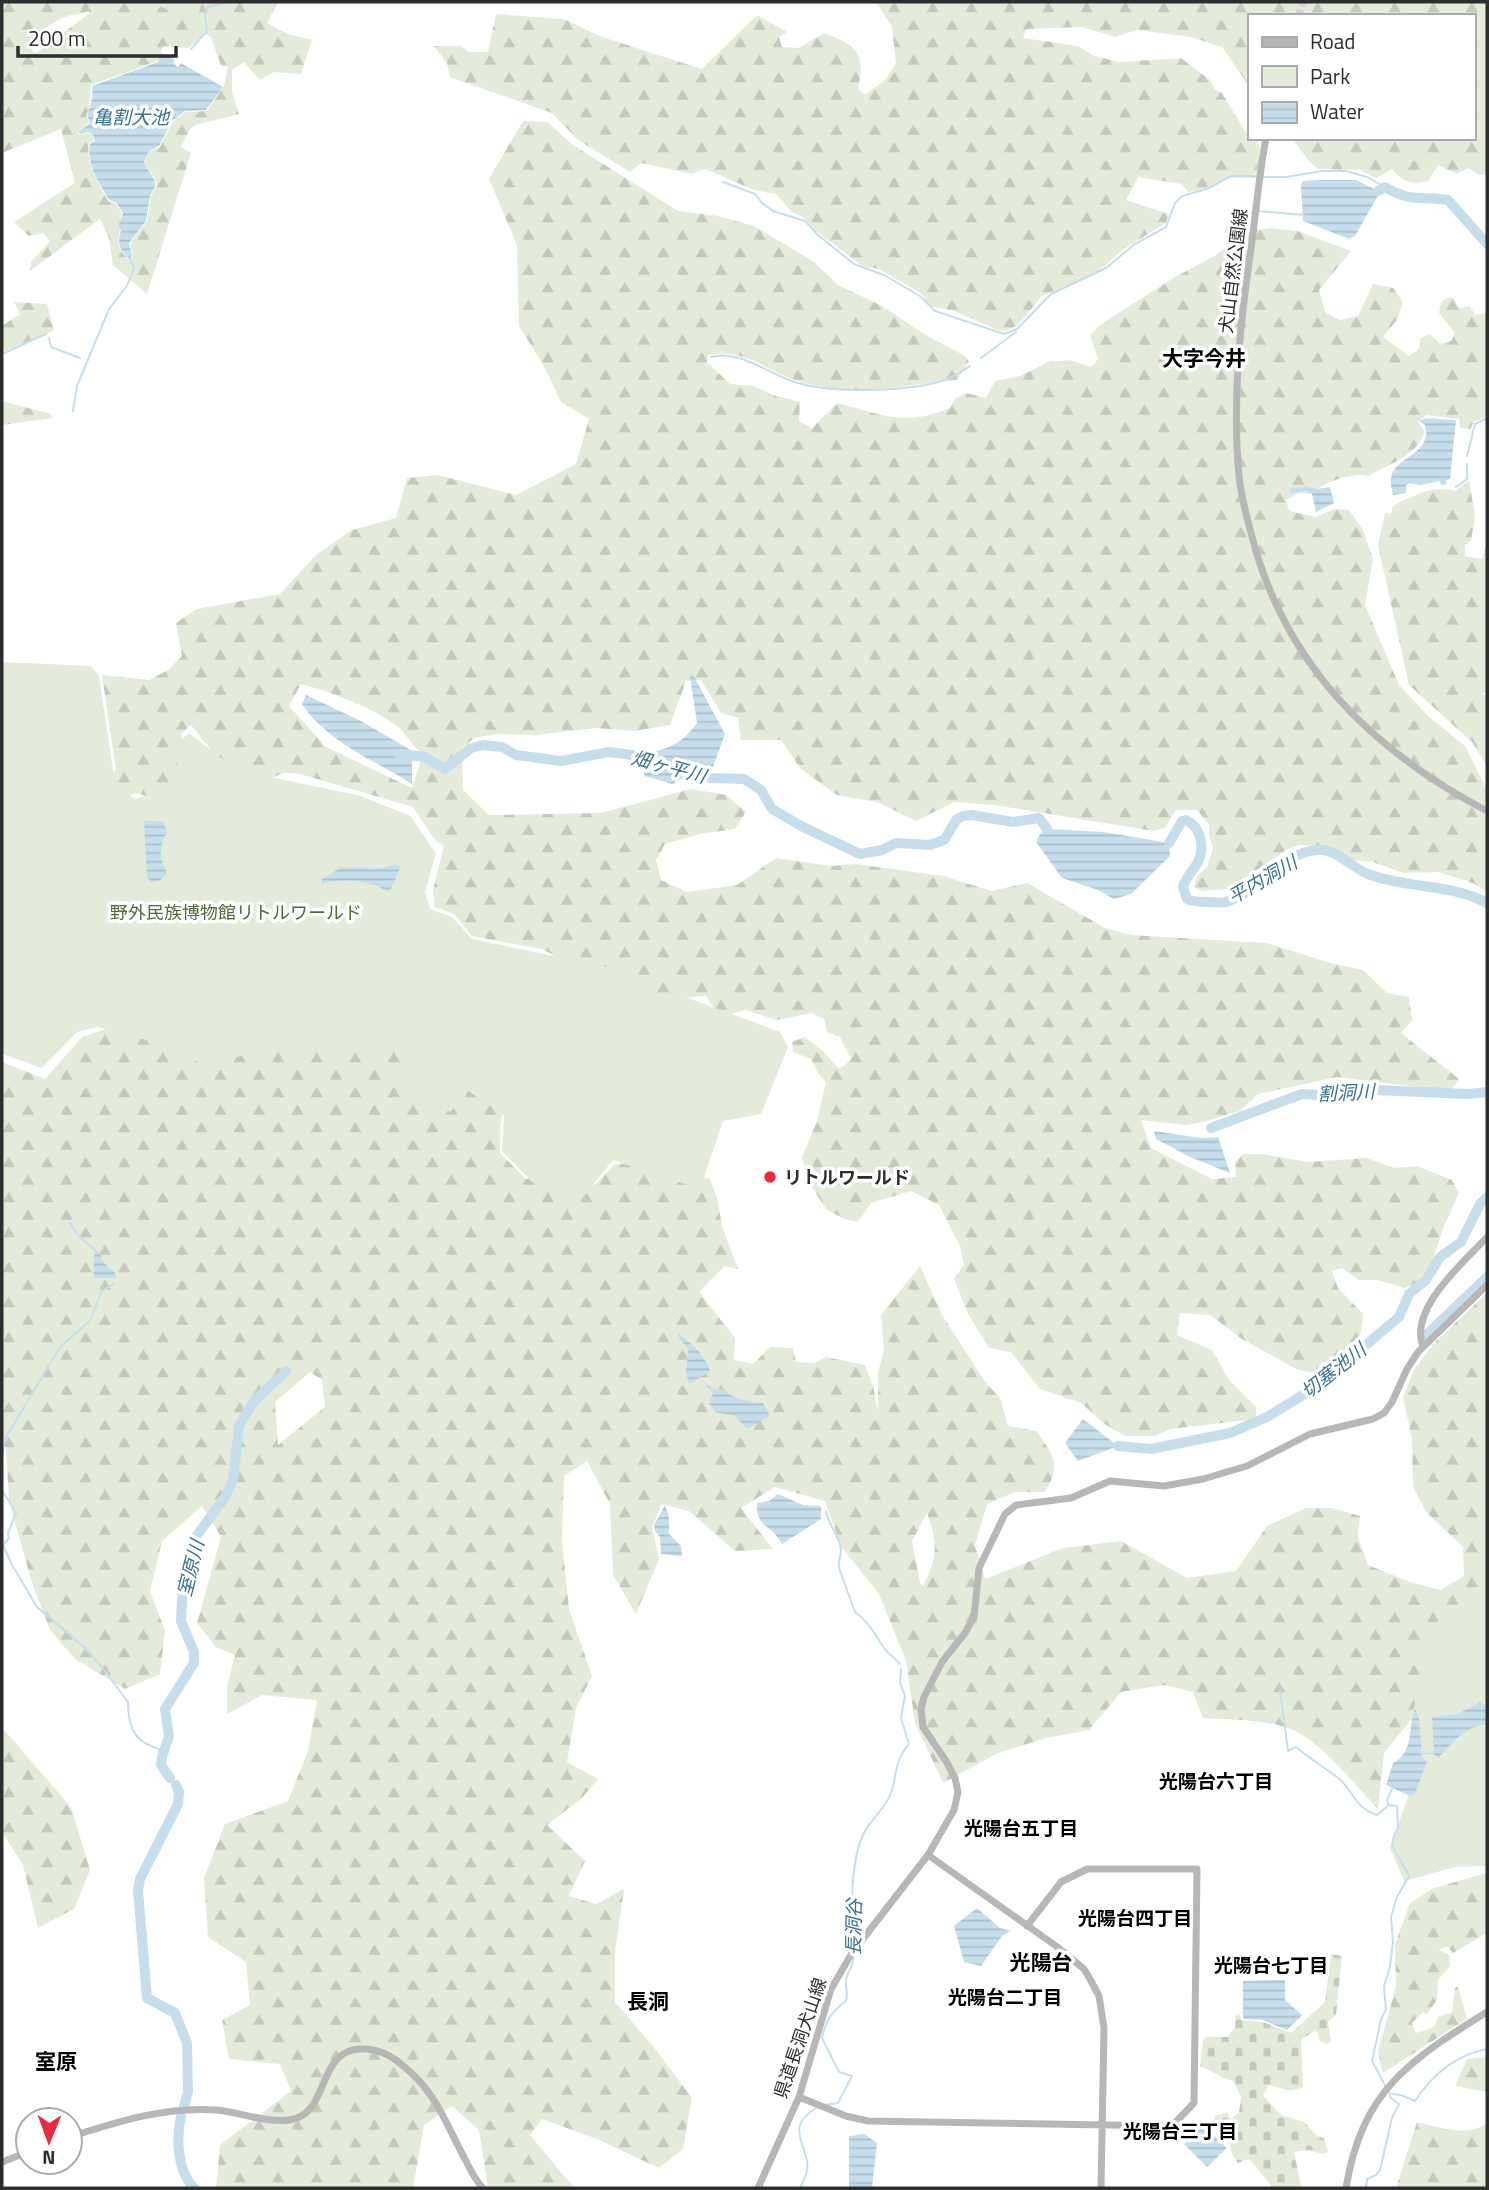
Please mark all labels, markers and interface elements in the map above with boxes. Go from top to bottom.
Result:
scale bar [18,14,175,58]
legend [1248,14,1475,140]
text: 200 m [28,22,85,54]
text: Road [1310,25,1355,57]
text: Park [1310,60,1350,92]
text: Water [1310,95,1364,127]
water label: 亀割大池 [93,102,171,131]
street label: 犬山自然公園線 [1212,207,1254,335]
district label: 大字今井 [1162,342,1246,374]
water label: 畑ヶ平川 [629,742,711,790]
water label: 平内洞川 [1222,846,1304,911]
park label: 野外民族博物館リトルワールド [110,899,362,926]
water label: 割洞川 [1317,1076,1377,1108]
place label: リトルワールド [784,1164,910,1191]
marker: リトルワールド [762,1169,778,1185]
water label: 切塞池川 [1294,1334,1373,1405]
water label: 室原川 [169,1535,211,1599]
district label: 光陽台六丁目 [1159,1766,1273,1795]
district label: 光陽台五丁目 [964,1813,1078,1842]
water label: 長洞谷 [838,1896,868,1956]
district label: 光陽台四丁目 [1078,1903,1192,1932]
district label: 光陽台 [1010,1946,1073,1978]
district label: 光陽台七丁目 [1214,1950,1328,1979]
street label: 県道長洞犬山線 [767,1974,833,2102]
district label: 光陽台二丁目 [948,1982,1062,2011]
district label: 長洞 [627,1985,669,2017]
district label: 室原 [35,2045,77,2077]
north arrow [14,2106,84,2176]
district label: 光陽台三丁目 [1123,2116,1237,2145]
text: N [42,2144,56,2173]

